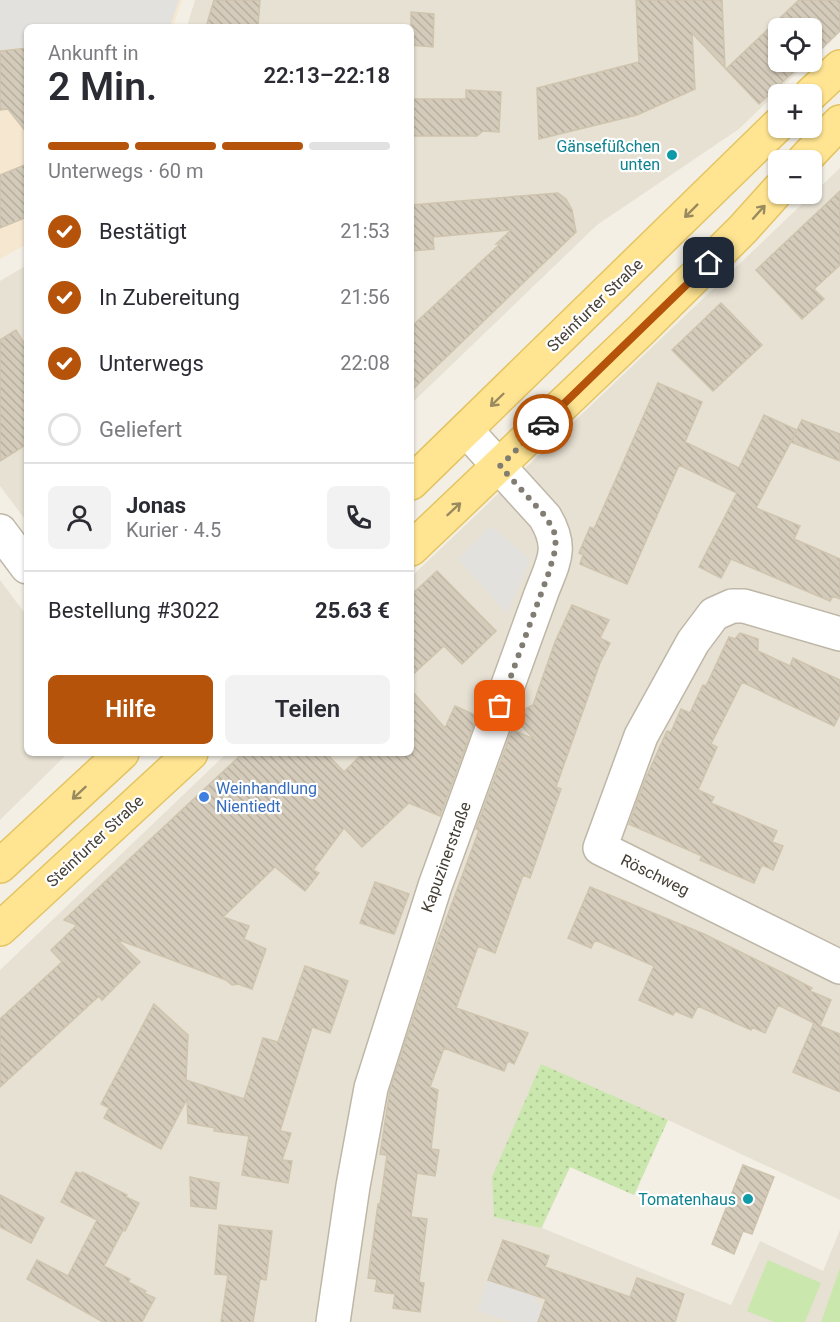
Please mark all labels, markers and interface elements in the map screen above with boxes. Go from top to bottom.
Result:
map controls [768,18,822,204]
button: locate [768,18,822,72]
text: Ankunft in [48,41,139,65]
text: 22:13–22:18 [263,63,390,88]
text: 2 Min. [48,64,157,110]
button: + [768,84,822,138]
place label: Gänsefüßchen unten [556,137,660,174]
marker: Gänsefüßchen unten [665,148,679,162]
button: − [768,150,822,204]
text: Unterwegs · 60 m [48,159,203,183]
one-way arrow [683,204,698,219]
one-way arrow [752,204,766,219]
icon: check [48,215,81,248]
text: Bestätigt [99,219,187,244]
text: 21:53 [340,219,390,243]
pin [683,237,734,288]
icon: home [692,246,725,279]
street label: Steinfurter Straße [543,254,647,356]
icon: check [48,281,81,314]
text: In Zubereitung [99,285,240,310]
text: 21:56 [340,285,390,309]
icon: check [48,347,81,380]
text: Unterwegs [99,351,204,376]
text: 22:08 [340,351,390,375]
one-way arrow [490,393,505,407]
courier [513,394,573,454]
icon: car [527,408,560,441]
text: Geliefert [99,417,182,442]
button: person [48,486,111,549]
button: phone [327,486,390,549]
text: Jonas [126,493,186,518]
one-way arrow [446,502,461,516]
text: Kurier · 4.5 [126,518,221,542]
text: Bestellung #3022 [48,598,219,623]
text: 25.63 € [315,598,390,623]
button: Hilfe [48,675,213,744]
button: Teilen [225,675,390,744]
pin [474,680,525,731]
icon: bag [483,689,516,722]
place label: Weinhandlung Nientiedt [216,779,317,816]
one-way arrow [72,786,87,800]
marker: Weinhandlung Nientiedt [197,790,211,804]
street label: Steinfurter Straße [43,791,147,891]
street label: Kapuzinerstraße [417,799,475,915]
street label: Röschweg [618,850,692,900]
place label: Tomatenhaus [638,1190,736,1209]
marker: Tomatenhaus [741,1192,755,1206]

